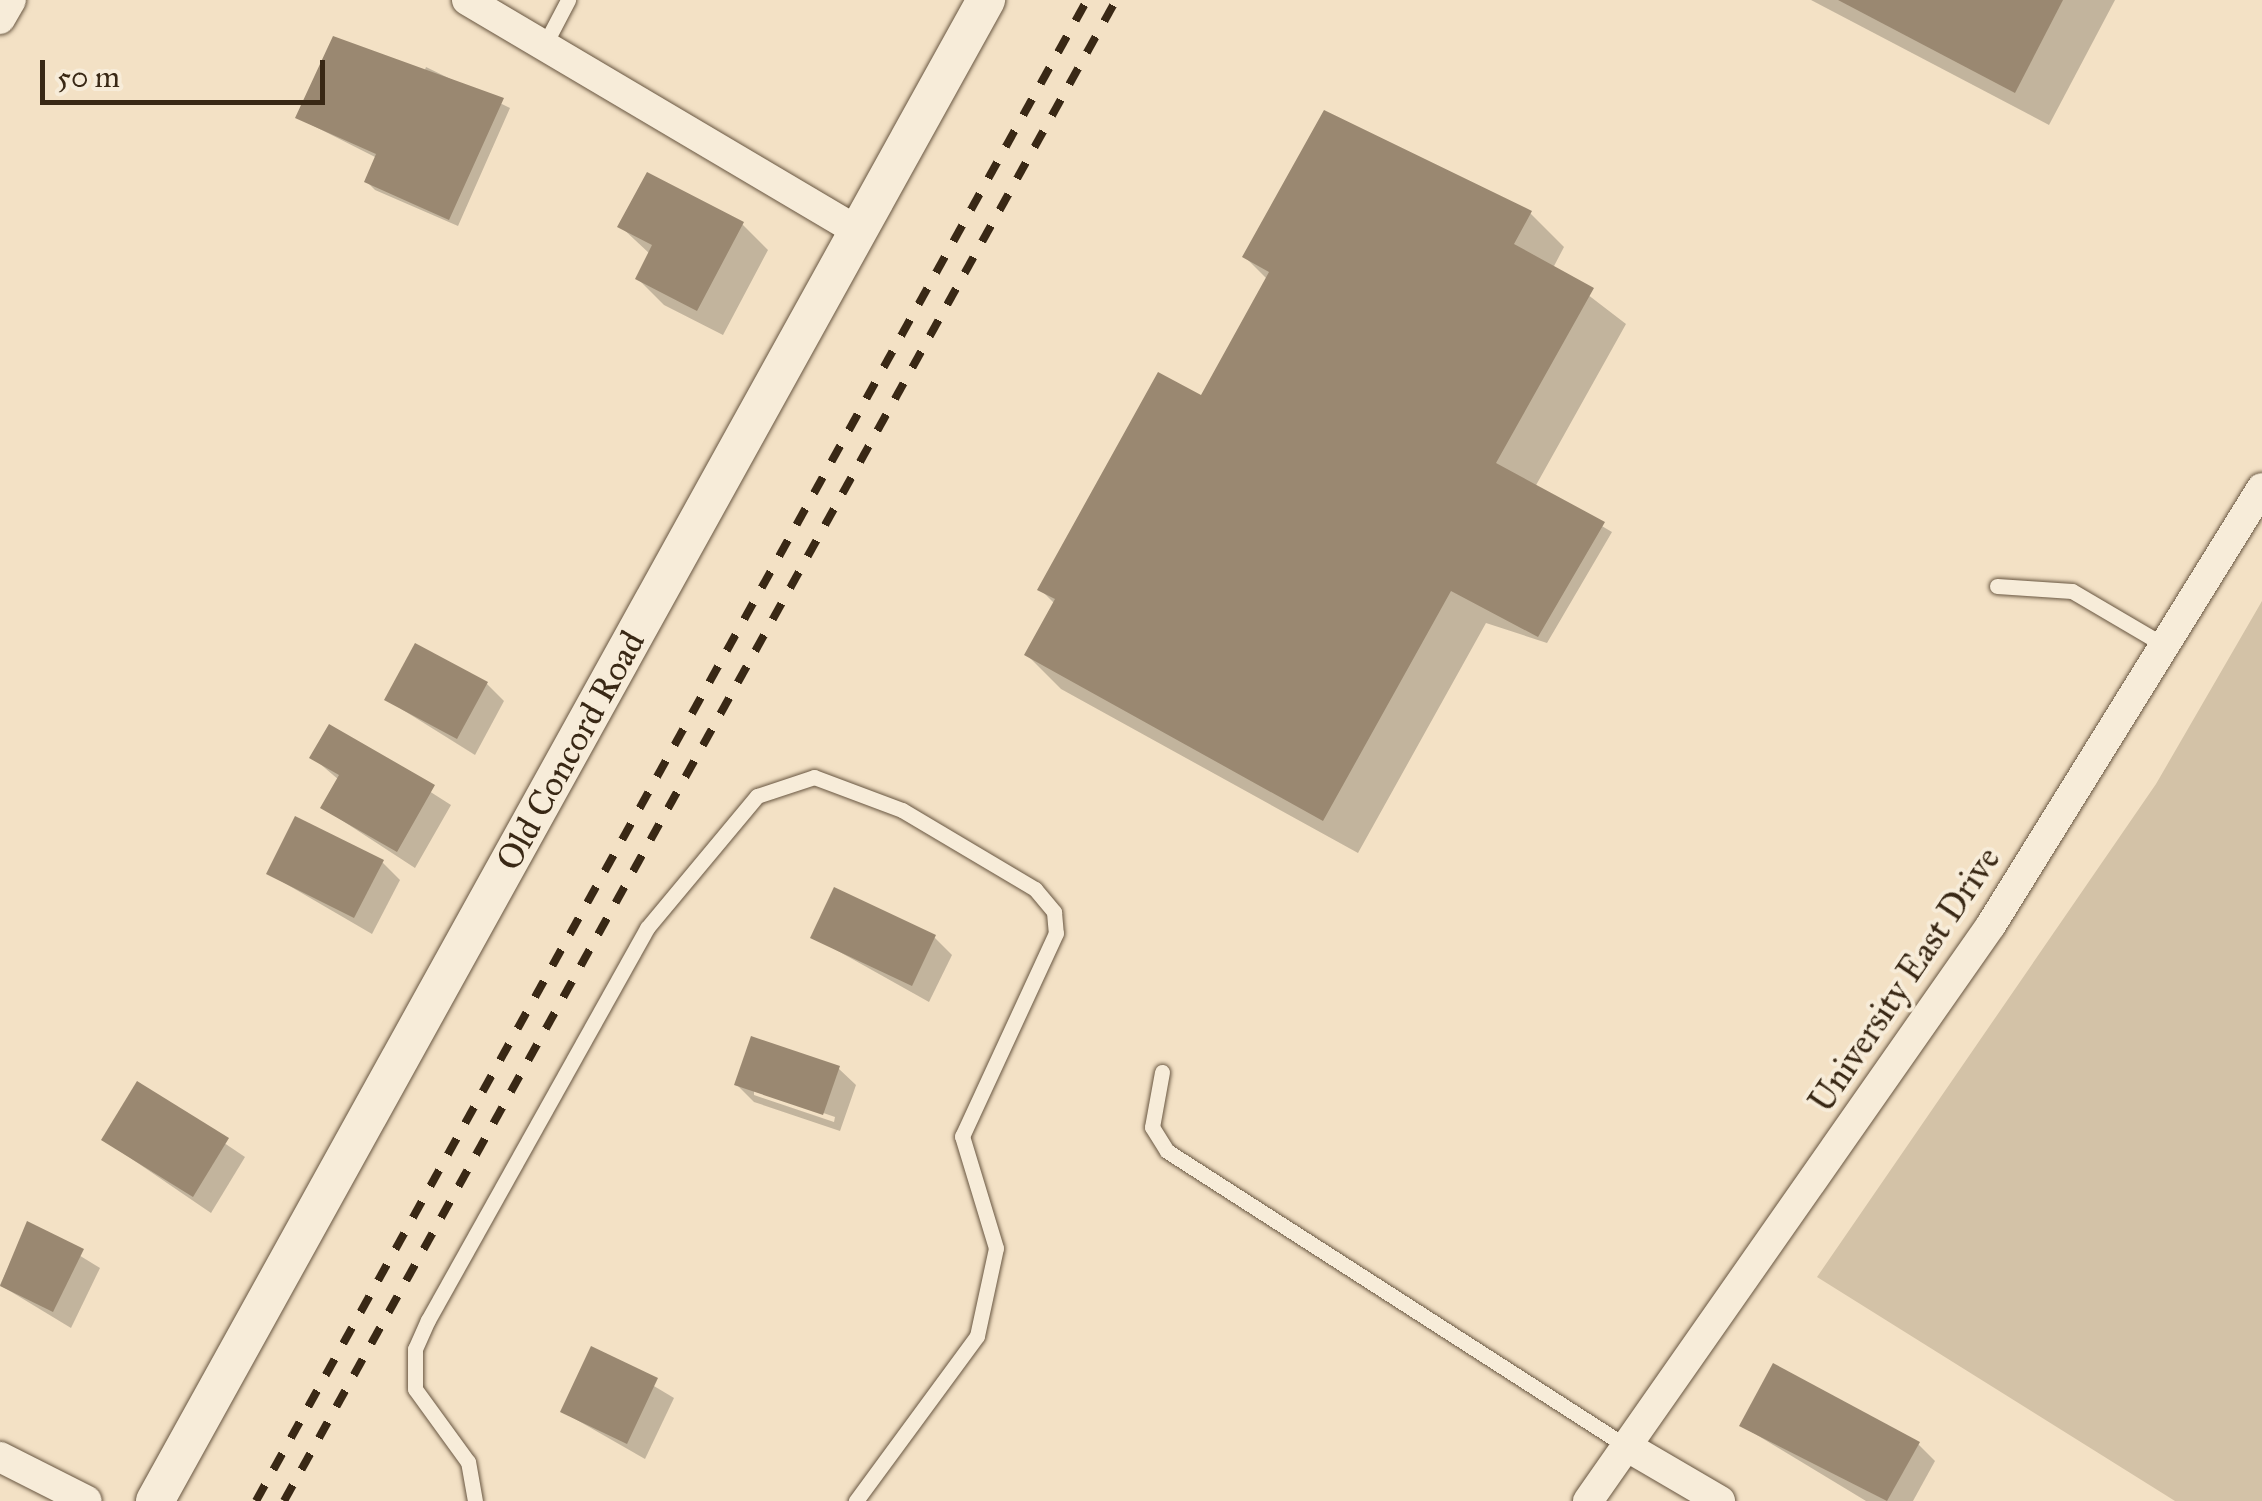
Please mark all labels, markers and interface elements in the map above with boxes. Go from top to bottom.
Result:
scale bar [45,40,330,102]
text: 50 m [57,59,120,95]
street label: Old Concord Road [488,624,654,878]
street label: University East Drive [1801,839,2009,1121]

